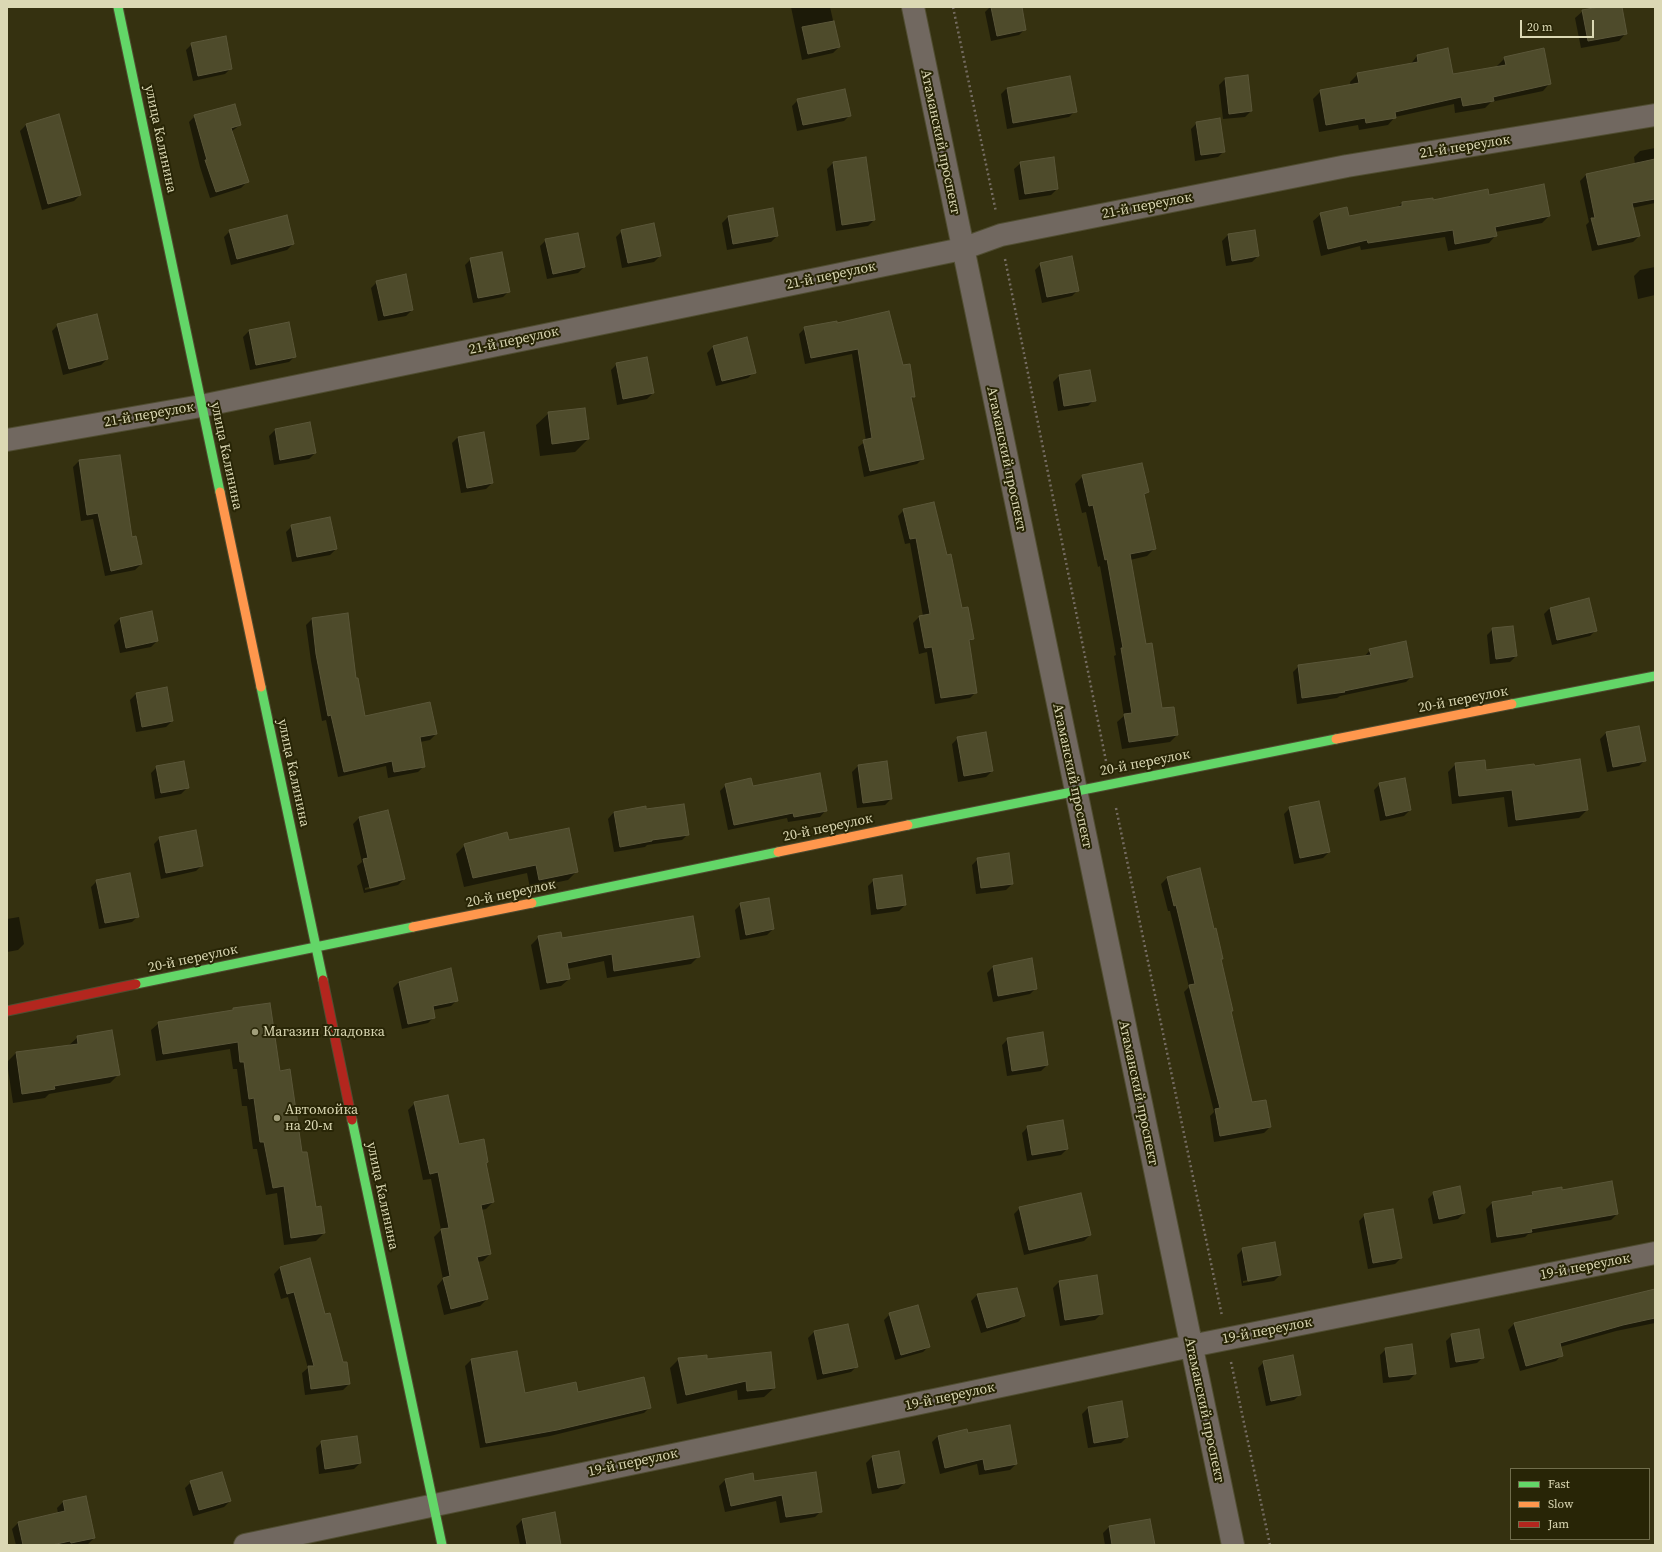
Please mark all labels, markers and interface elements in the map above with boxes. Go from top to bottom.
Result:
scale bar [1522,12,1596,38]
text: 20 m [1527,19,1553,35]
street label: Атаманский проспект [916,68,964,216]
street label: улица Калинина [140,83,180,195]
street label: 21-й переулок [1419,132,1511,162]
street label: 21-й переулок [1101,189,1193,223]
street label: 21-й переулок [785,258,877,294]
street label: 21-й переулок [468,323,560,359]
street label: Атаманский проспект [982,385,1030,533]
street label: 21-й переулок [103,399,195,431]
street label: улица Калинина [206,400,246,512]
street label: 20-й переулок [1417,683,1509,717]
street label: Атаманский проспект [1048,702,1096,850]
street label: улица Калинина [273,717,313,829]
street label: 20-й переулок [1099,746,1191,780]
street label: 20-й переулок [782,810,874,846]
street label: 20-й переулок [465,876,557,912]
street label: 20-й переулок [147,941,239,977]
street label: Атаманский проспект [1114,1019,1162,1167]
place label: Магазин Кладовка [263,1024,385,1040]
marker: Магазин Кладовка [250,1027,260,1037]
place label: Автомойка на 20-м [285,1102,358,1134]
marker: Автомойка на 20-м [272,1113,282,1123]
street label: улица Калинина [362,1140,402,1252]
street label: 19-й переулок [1539,1250,1631,1284]
street label: 19-й переулок [1221,1314,1313,1348]
street label: Атаманский проспект [1180,1336,1228,1484]
street label: 19-й переулок [904,1379,996,1415]
street label: 19-й переулок [587,1445,679,1481]
legend [1510,1468,1650,1540]
text: Fast [1548,1476,1570,1492]
text: Slow [1548,1496,1573,1512]
text: Jam [1548,1516,1569,1532]

